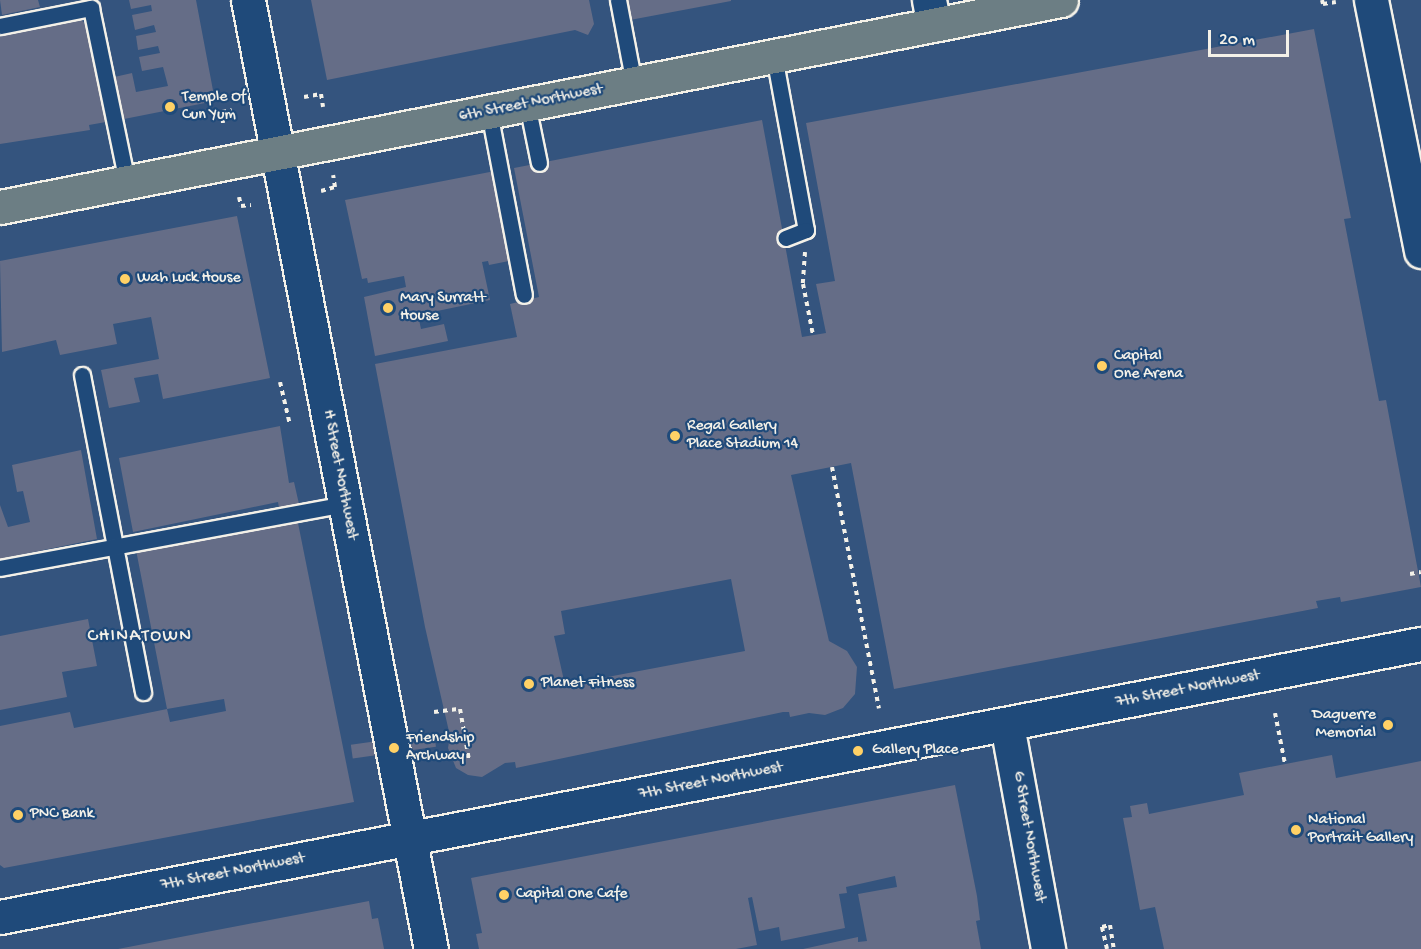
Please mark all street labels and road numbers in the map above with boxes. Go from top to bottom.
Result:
street label: 6th Street Northwest [457,81,605,127]
street label: H Street Northwest [317,408,361,542]
street label: 7th Street Northwest [1114,667,1262,713]
street label: 7th Street Northwest [637,759,785,805]
street label: G Street Northwest [1007,770,1049,904]
street label: 7th Street Northwest [159,850,307,896]

